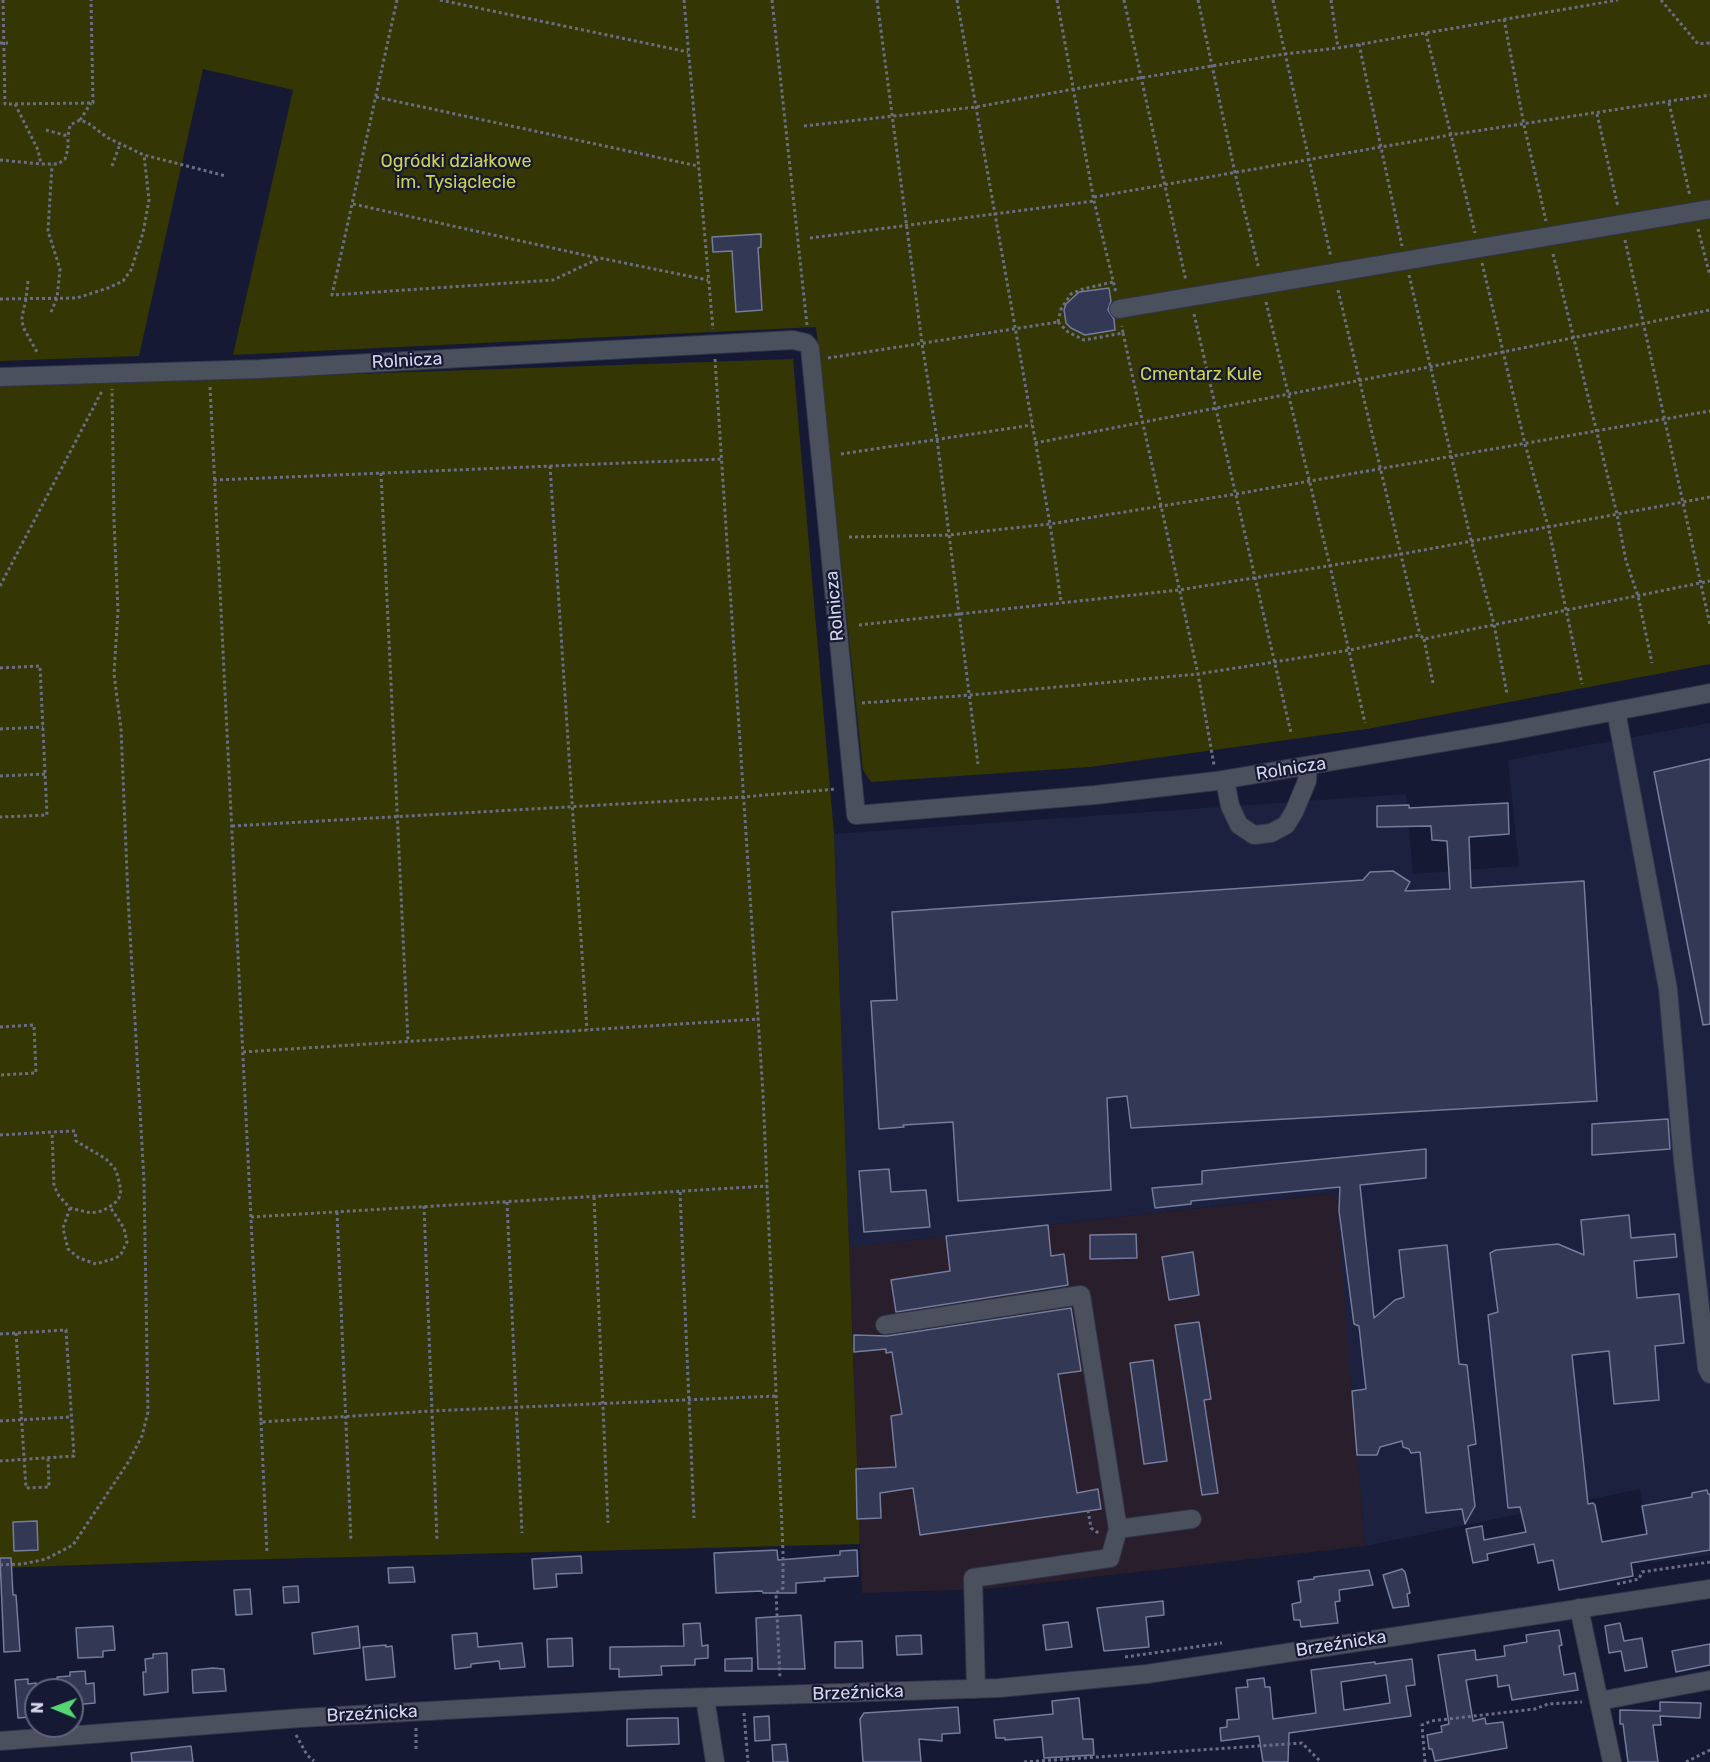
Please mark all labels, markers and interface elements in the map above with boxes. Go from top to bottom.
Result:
park label: Ogródki działkowe im. Tysiąclecie [380,151,532,194]
street label: Rolnicza [371,348,443,374]
park label: Cmentarz Kule [1140,364,1262,386]
street label: Rolnicza [821,570,849,642]
street label: Rolnicza [1254,753,1328,785]
street label: Brzeźnicka [1294,1626,1388,1662]
north arrow [24,1678,84,1738]
street label: Brzeźnicka [812,1681,904,1705]
street label: Brzeźnicka [326,1701,418,1727]
text: N [28,1702,47,1714]

